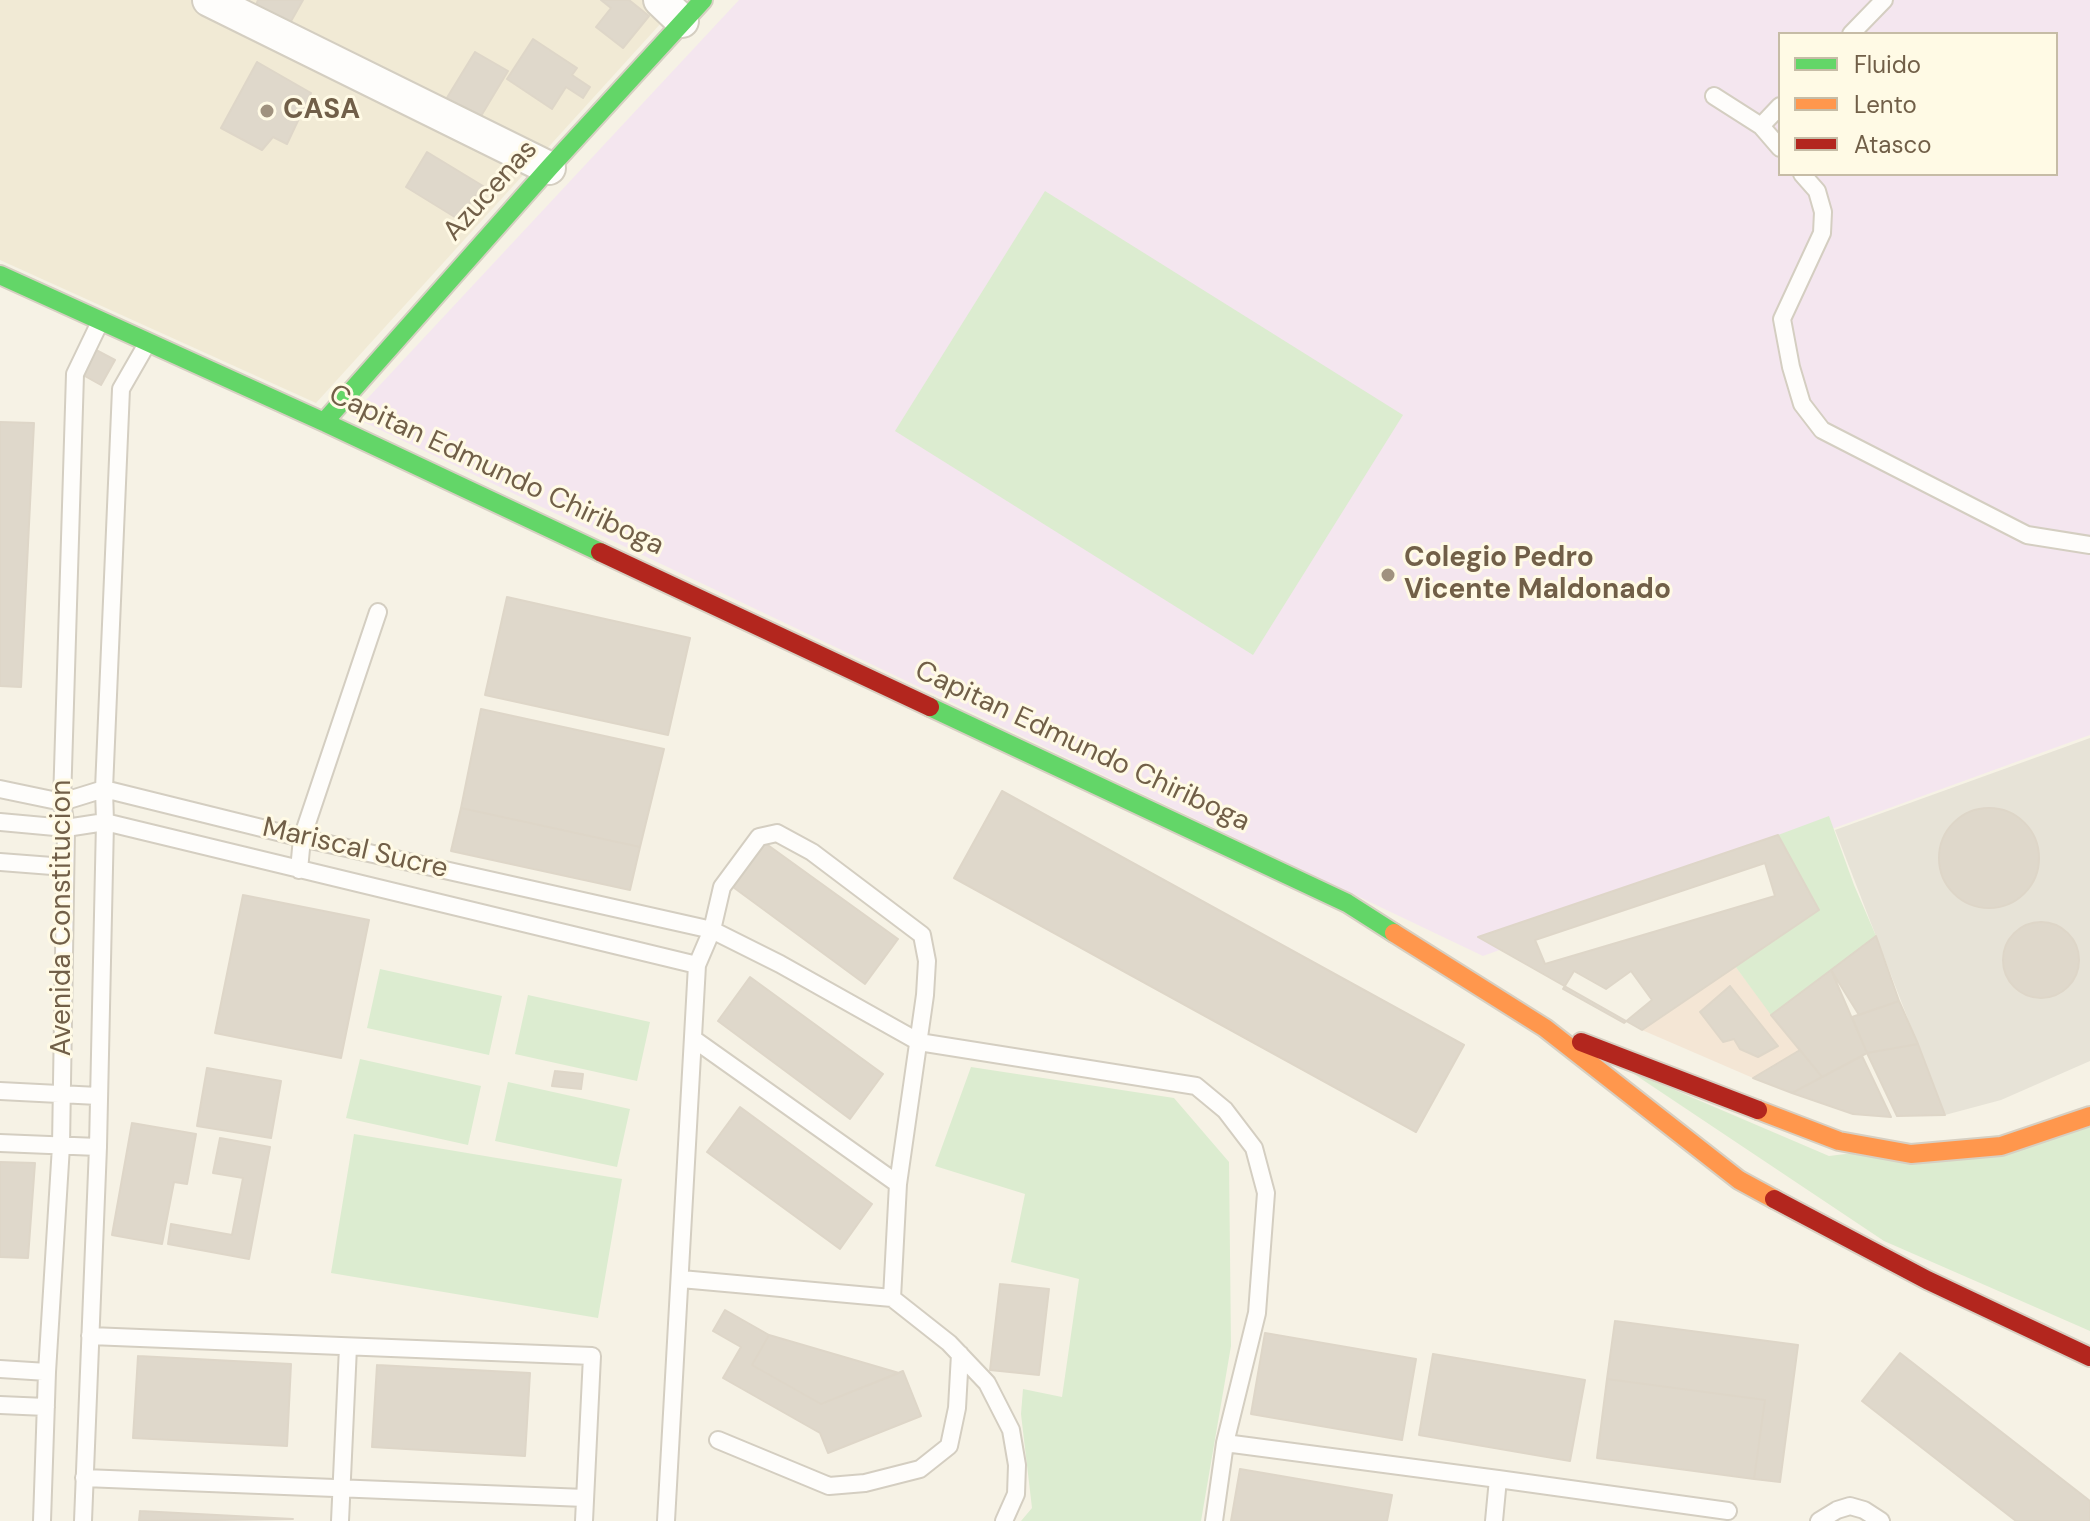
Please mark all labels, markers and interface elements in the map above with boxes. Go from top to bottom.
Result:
legend [1778,32,2058,176]
text: Fluido [1854,49,1921,80]
text: Lento [1854,89,1917,120]
place label: CASA [283,94,360,128]
marker: CASA [258,102,276,120]
text: Atasco [1854,129,1931,160]
street label: Azucenas [437,133,545,249]
street label: Capitan Edmundo Chiriboga [323,378,669,564]
place label: Colegio Pedro Vicente Maldonado [1404,542,1671,608]
marker: Colegio Pedro Vicente Maldonado [1379,566,1397,584]
street label: Capitan Edmundo Chiriboga [909,654,1255,840]
street label: Avenida Constitucion [46,780,80,1056]
street label: Mariscal Sucre [259,811,451,887]

